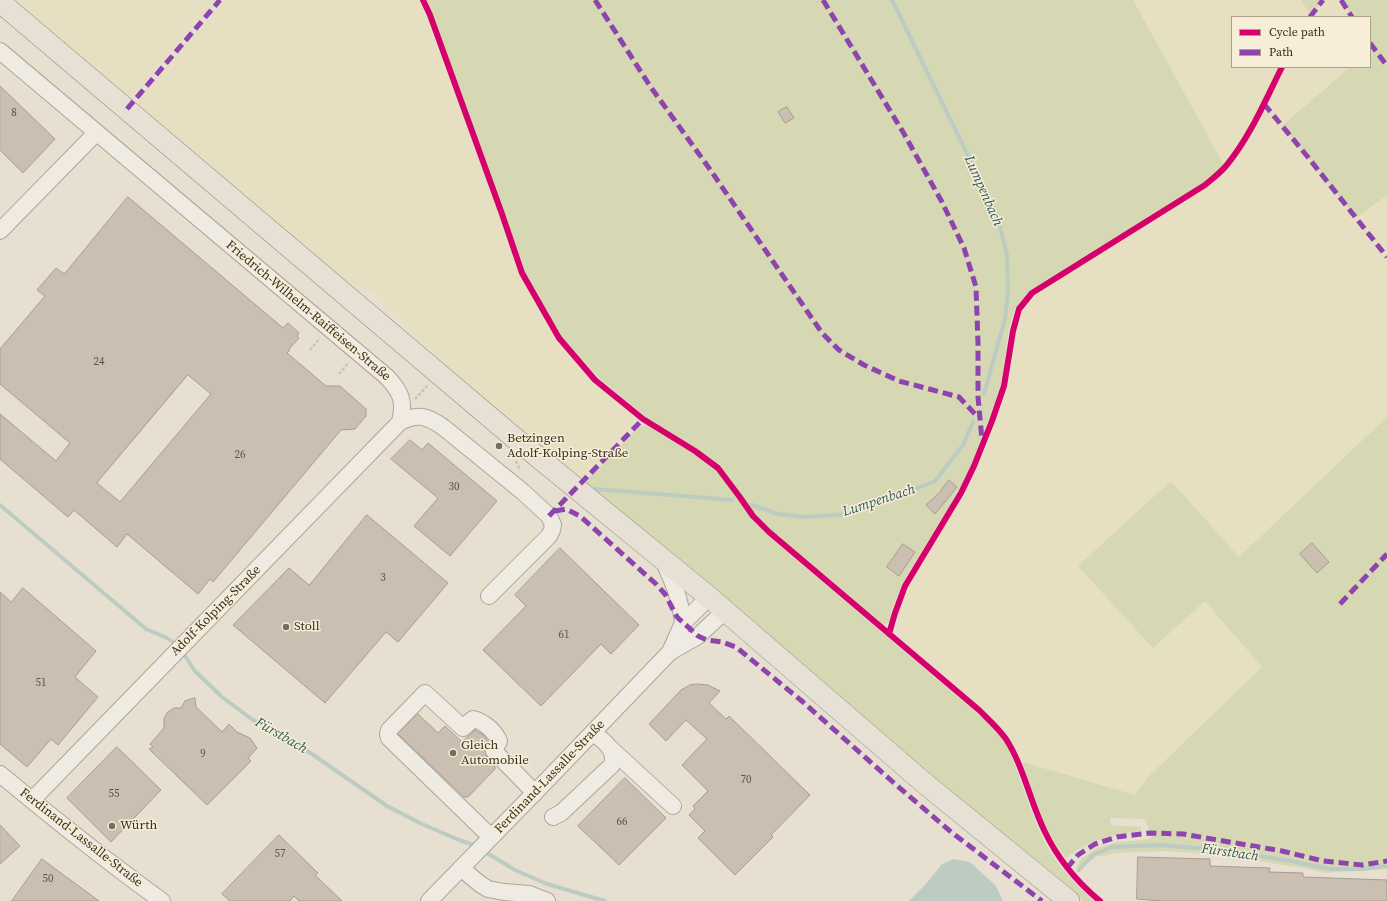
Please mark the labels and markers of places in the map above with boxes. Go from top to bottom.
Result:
place label: Betzingen Adolf-Kolping-Straße [507,431,628,462]
marker: Betzingen Adolf-Kolping-Straße [494,441,504,451]
place label: Stoll [294,619,320,635]
marker: Stoll [281,622,291,632]
place label: Gleich Automobile [461,738,529,769]
marker: Gleich Automobile [448,748,458,758]
place label: Würth [120,818,157,834]
marker: Würth [107,821,117,831]

